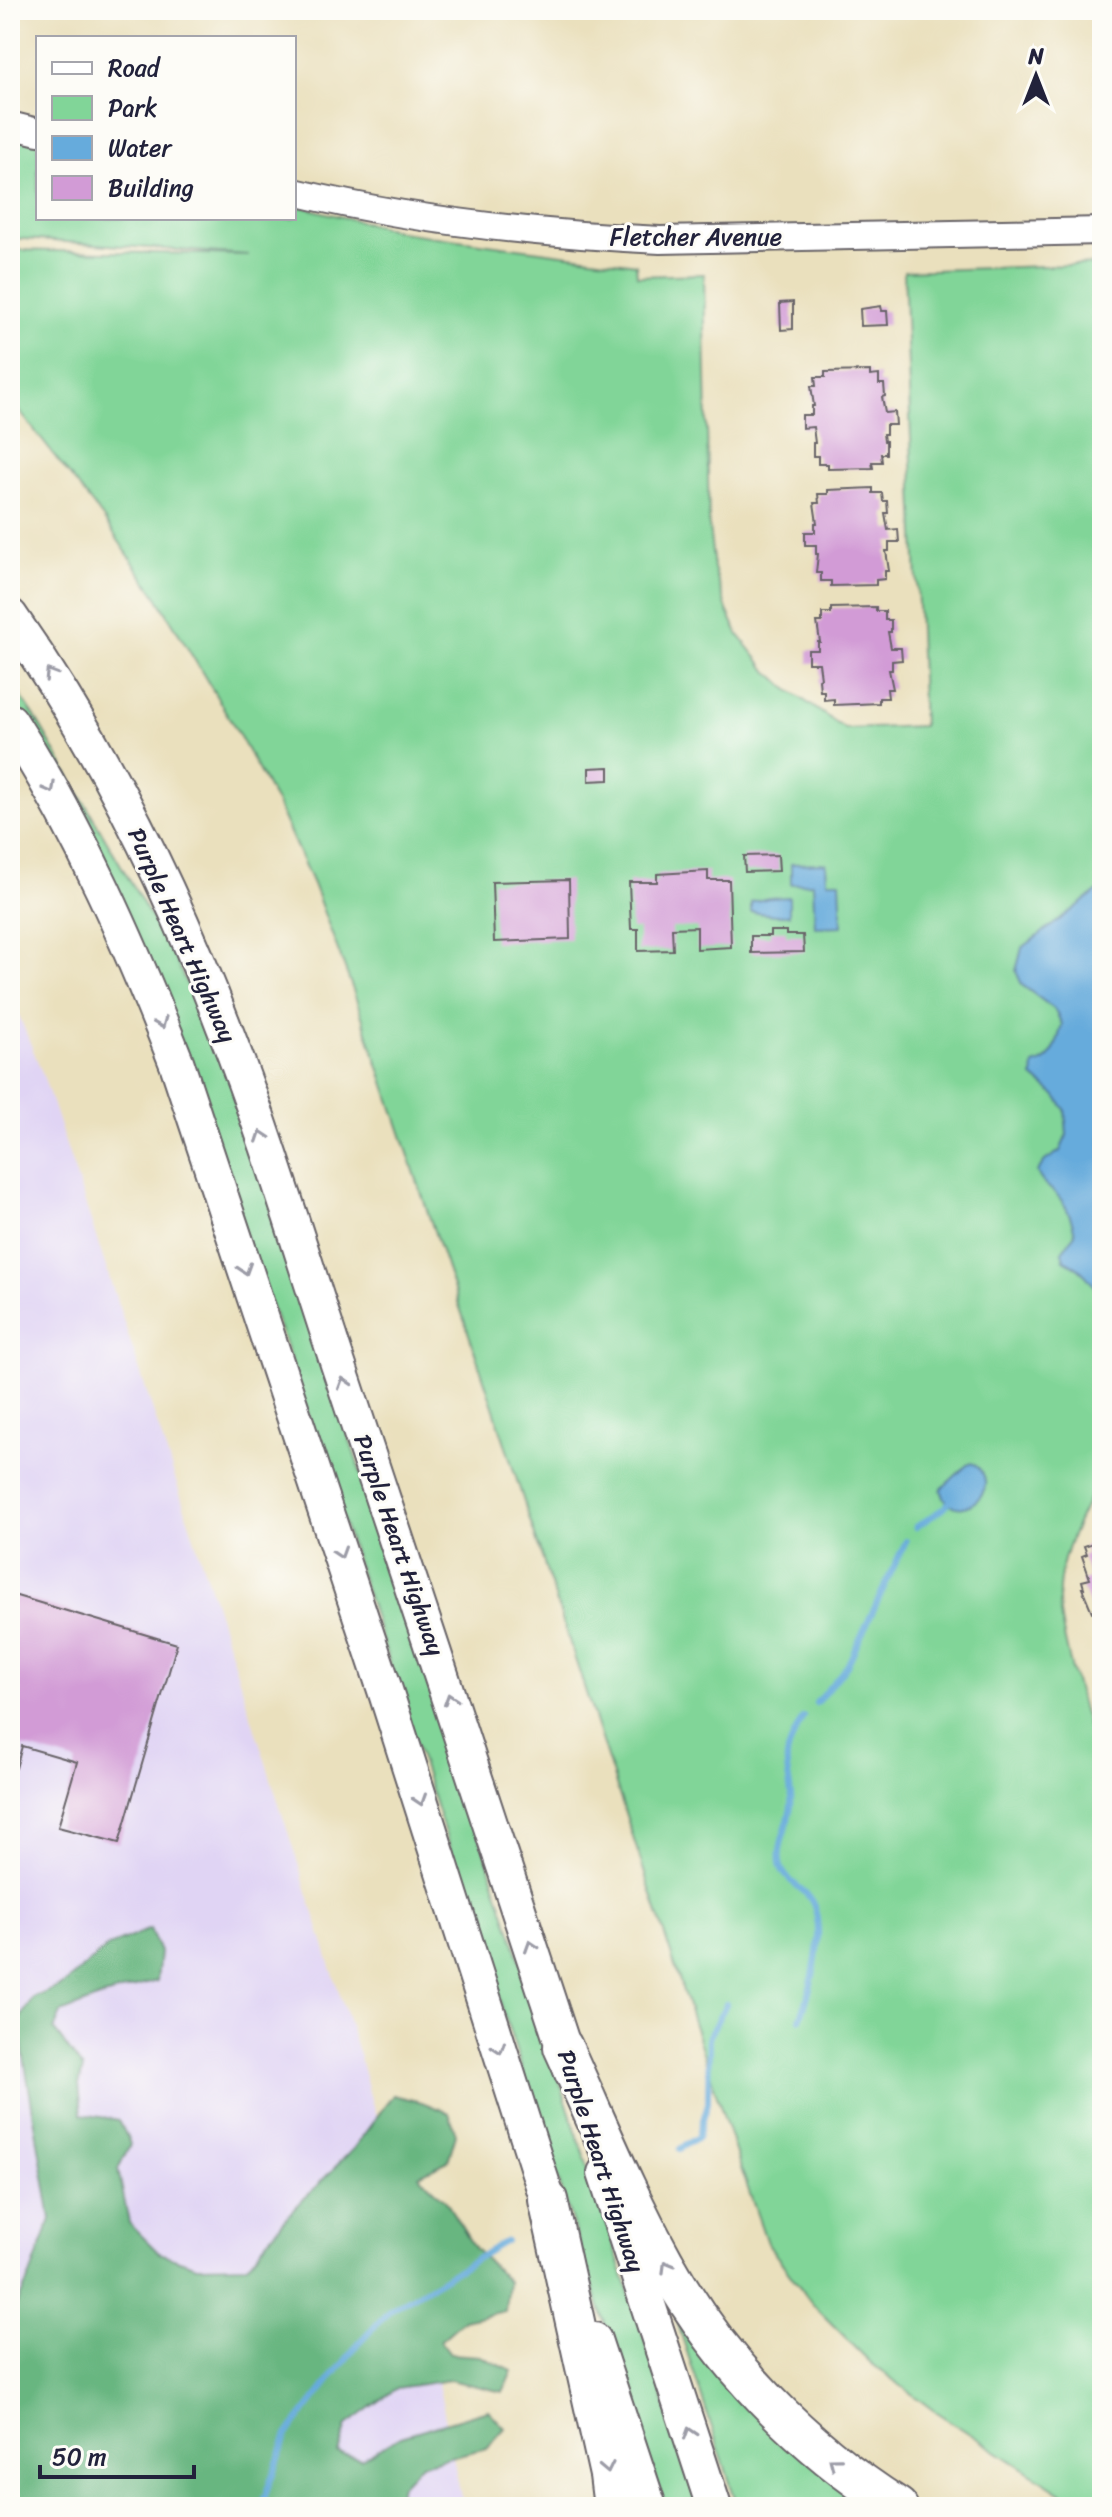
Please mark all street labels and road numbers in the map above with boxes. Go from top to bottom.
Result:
street label: Fletcher Avenue [610,216,782,258]
street label: Purple Heart Highway [116,821,249,1050]
street label: Purple Heart Highway [341,1429,457,1662]
street label: Purple Heart Highway [545,2044,657,2278]

